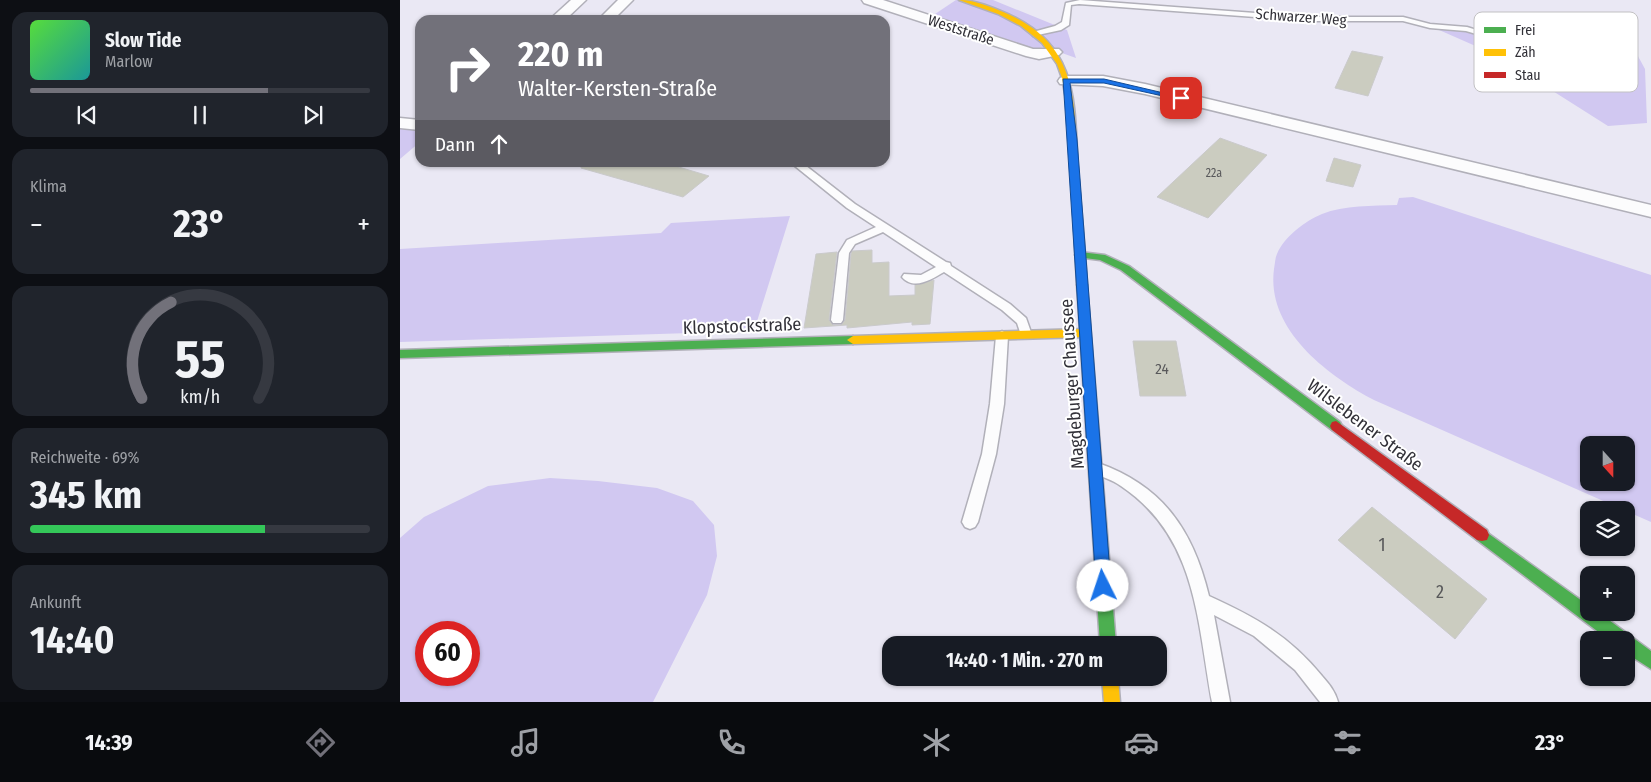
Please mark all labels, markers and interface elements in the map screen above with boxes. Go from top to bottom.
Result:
street label: Schwarzer Weg [1255,5,1347,29]
street label: Weststraße [926,11,996,49]
legend [1474,12,1638,92]
text: Frei [1515,22,1536,39]
text: Slow Tide [105,29,181,52]
text: 220 m [518,33,604,75]
icon: right [435,35,500,100]
text: Zäh [1515,44,1536,61]
text: Marlow [105,52,153,71]
text: Stau [1515,67,1541,84]
text: Walter-Kersten-Straße [518,75,717,102]
pin [1160,77,1202,119]
icon: arrive [1167,84,1195,112]
icon: previous [73,101,101,129]
icon: pause [186,101,214,129]
icon: next [299,101,327,129]
icon: ahead [485,130,513,158]
text: Dann [435,133,475,156]
house number: 22a [1206,166,1222,180]
text: Klima [30,177,67,196]
text: 23° [173,201,227,247]
text: − [30,208,43,241]
text: + [357,208,370,241]
street label: Magdeburger Chaussee [1055,298,1089,470]
street label: Klopstockstraße [682,313,802,339]
text: 55 [175,328,225,391]
house number: 24 [1155,360,1169,378]
street label: Wilslebener Straße [1303,374,1427,476]
text: km/h [180,386,220,408]
north arrow [1580,436,1635,491]
map controls [1580,436,1635,686]
text: Reichweite · 69% [30,448,139,467]
text: 345 km [30,472,142,518]
button: layers [1580,501,1635,556]
house number: 1 [1378,534,1386,556]
position arrow [1076,559,1128,611]
button: + [1580,566,1635,621]
house number: 2 [1436,581,1444,603]
text: Ankunft [30,593,81,612]
text: 14:40 [30,617,114,663]
speed limit sign: 60 [415,621,480,686]
button: − [1580,631,1635,686]
text: 14:40 · 1 Min. · 270 m [946,649,1103,672]
icon: directions [303,725,338,760]
icon: music [508,725,543,760]
icon: phone [714,725,749,760]
icon: climate [919,725,954,760]
icon: car [1124,725,1159,760]
icon: filters [1330,725,1365,760]
text: 14:39 [85,729,133,756]
text: 23° [1535,729,1566,756]

